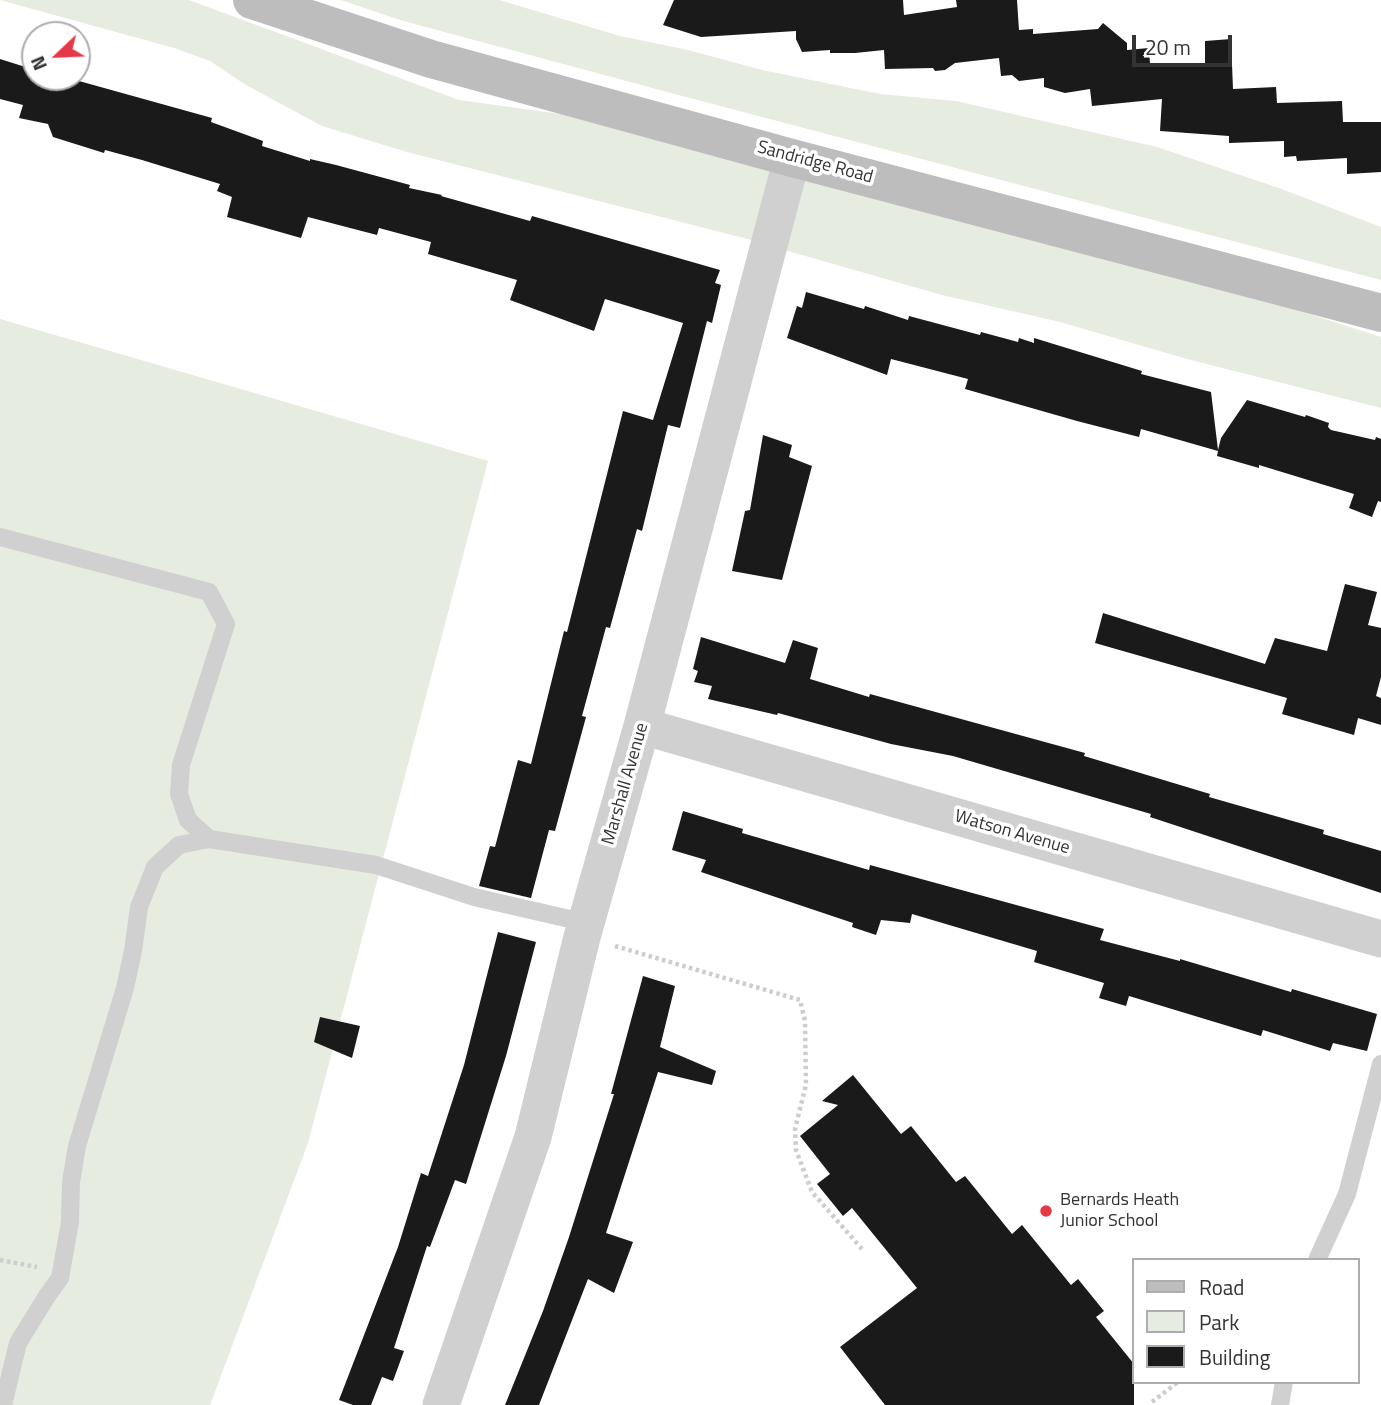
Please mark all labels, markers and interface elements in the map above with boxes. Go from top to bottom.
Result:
north arrow [21,21,91,91]
scale bar [1136,21,1236,65]
text: 20 m [1145,31,1191,63]
text: N [22,52,54,75]
street label: Sandridge Road [755,137,875,189]
street label: Marshall Avenue [598,720,654,848]
street label: Watson Avenue [952,806,1072,860]
place label: Bernards Heath Junior School [1060,1190,1179,1232]
marker: Bernards Heath Junior School [1038,1203,1054,1219]
legend [1132,1258,1360,1384]
text: Road [1199,1271,1244,1303]
text: Park [1199,1306,1239,1338]
text: Building [1199,1341,1270,1373]

